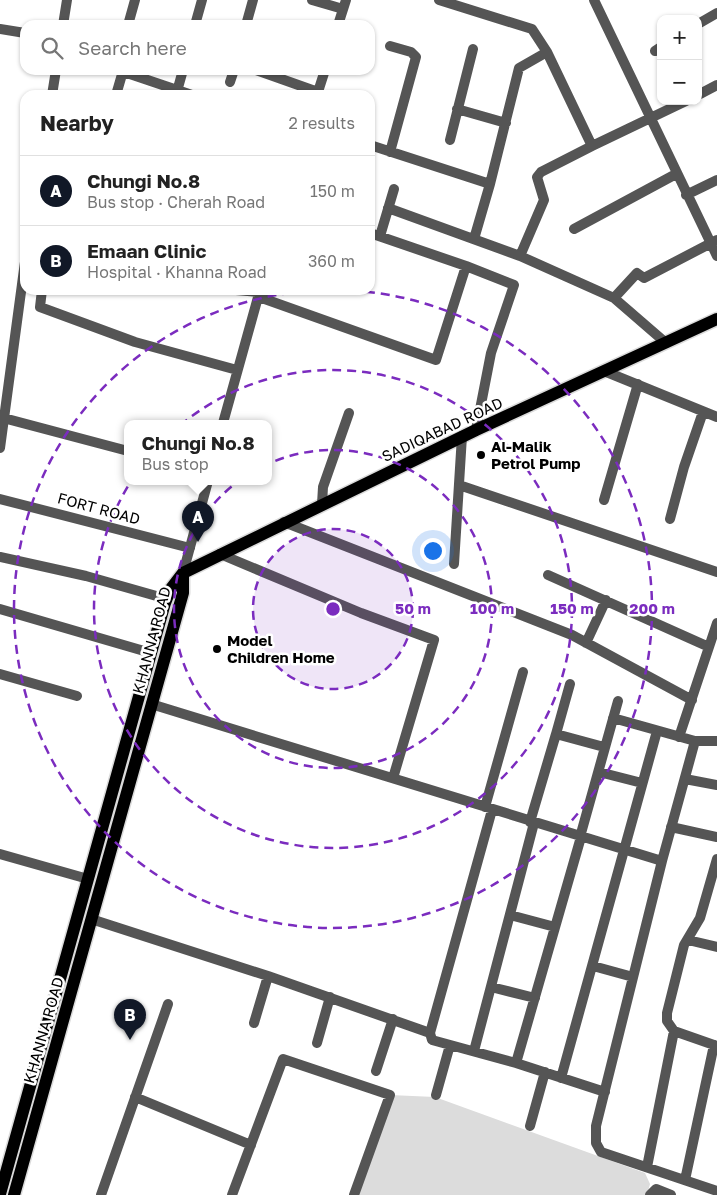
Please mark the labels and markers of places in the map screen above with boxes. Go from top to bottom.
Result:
place label: Al-Malik Petrol Pump [491,437,580,472]
marker: Al-Malik Petrol Pump [475,449,487,461]
pin: A [182,501,214,542]
centre of rings [324,600,342,618]
place label: Model Children Home [227,631,335,666]
marker: Model Children Home [211,643,223,655]
pin: B [114,999,146,1040]

